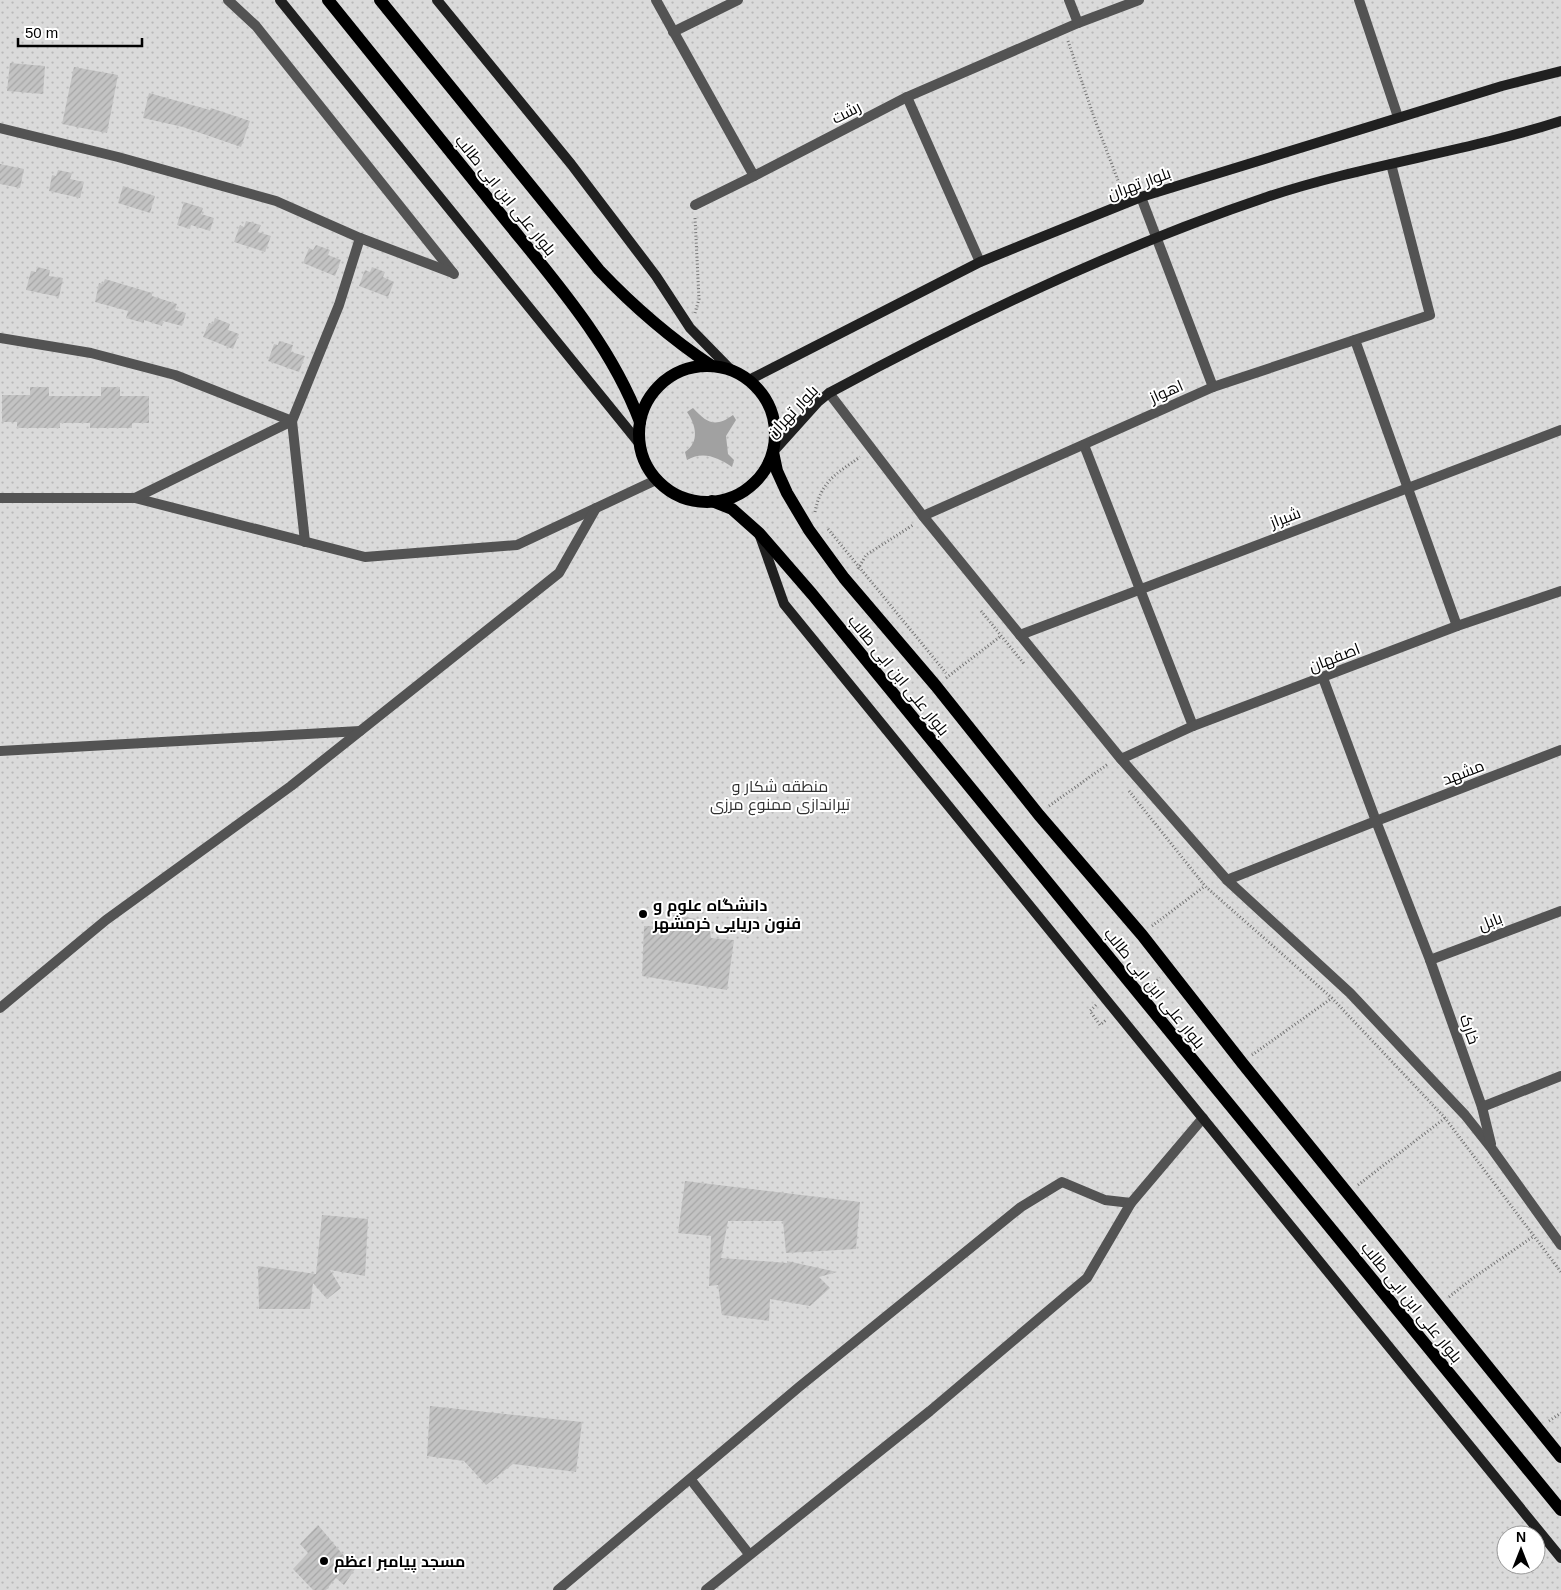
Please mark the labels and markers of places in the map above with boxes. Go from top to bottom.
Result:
place label: دانشگاه علوم و فنون دریایی خرمشهر [652,897,801,933]
marker: دانشگاه علوم و فنون دریایی خرمشهر [637,908,649,920]
place label: مسجد پیامبر اعظم [334,1553,465,1573]
marker: مسجد پیامبر اعظم [318,1555,330,1567]

